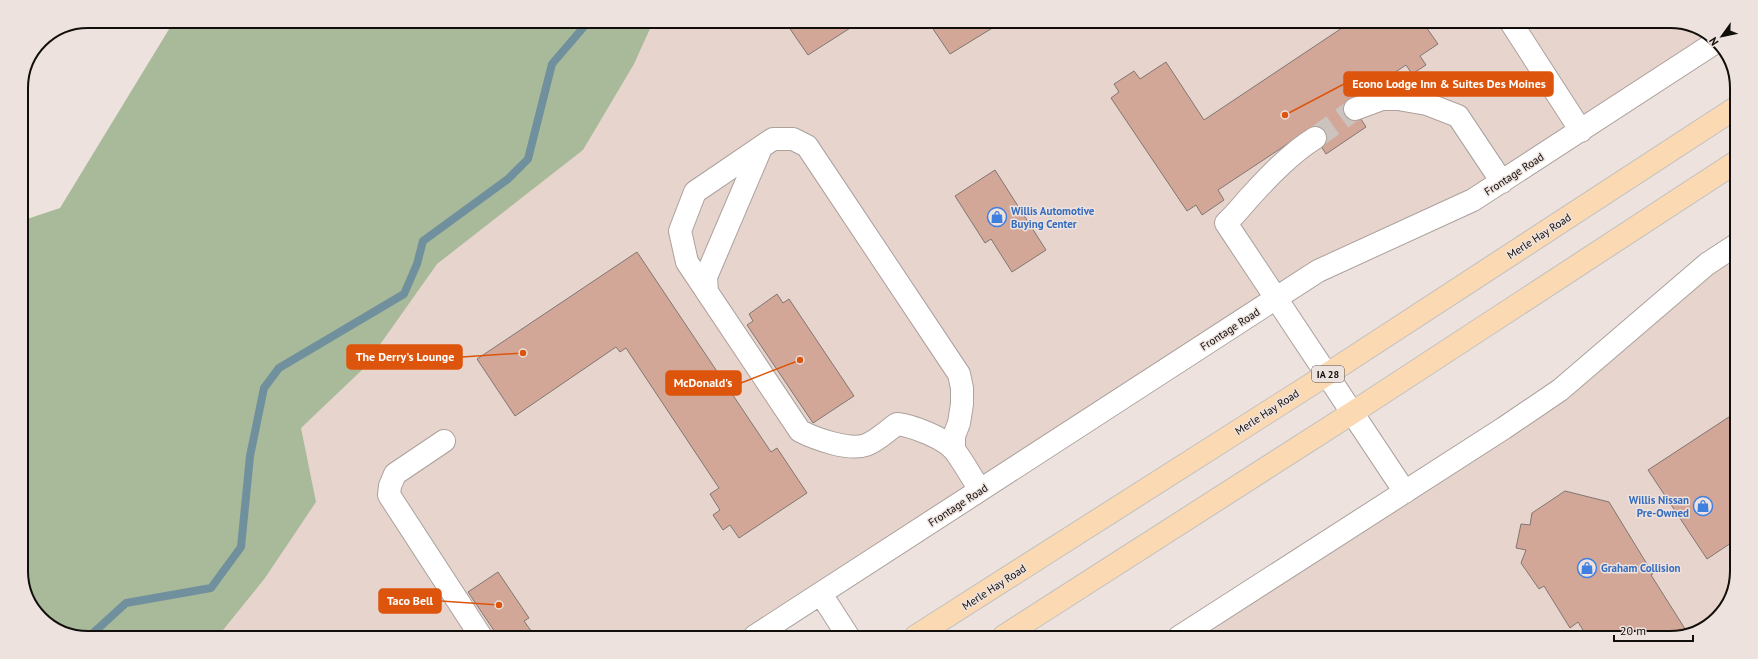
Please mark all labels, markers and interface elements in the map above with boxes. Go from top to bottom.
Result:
north arrow [1702,16,1742,56]
text: N [1706,35,1721,48]
callout: Econo Lodge Inn & Suites Des Moines [1344,72,1553,96]
text: Econo Lodge Inn & Suites Des Moines [1352,76,1546,91]
street label: Frontage Road [1482,150,1546,198]
place label: Willis Automotive Buying Center [1011,204,1095,231]
shop icon: Willis Automotive Buying Center [986,206,1008,228]
street label: Merle Hay Road [1504,210,1574,262]
street label: Frontage Road [1198,305,1262,353]
callout: The Derry's Lounge [347,345,462,369]
text: The Derry's Lounge [356,349,454,364]
road number: IA 28 [1312,366,1344,382]
callout: McDonald's [666,371,741,395]
text: McDonald's [674,375,732,390]
street label: Merle Hay Road [1232,386,1302,438]
street label: Frontage Road [926,481,990,529]
place label: Willis Nissan Pre-Owned [1629,493,1689,520]
shop icon: Willis Nissan Pre-Owned [1692,495,1714,517]
shop icon: Graham Collision [1576,557,1598,579]
street label: Merle Hay Road [959,561,1029,613]
place label: Graham Collision [1601,561,1681,575]
callout: Taco Bell [379,589,441,613]
text: Taco Bell [387,593,434,608]
scale bar [1614,617,1693,643]
text: 20 m [1620,623,1646,638]

